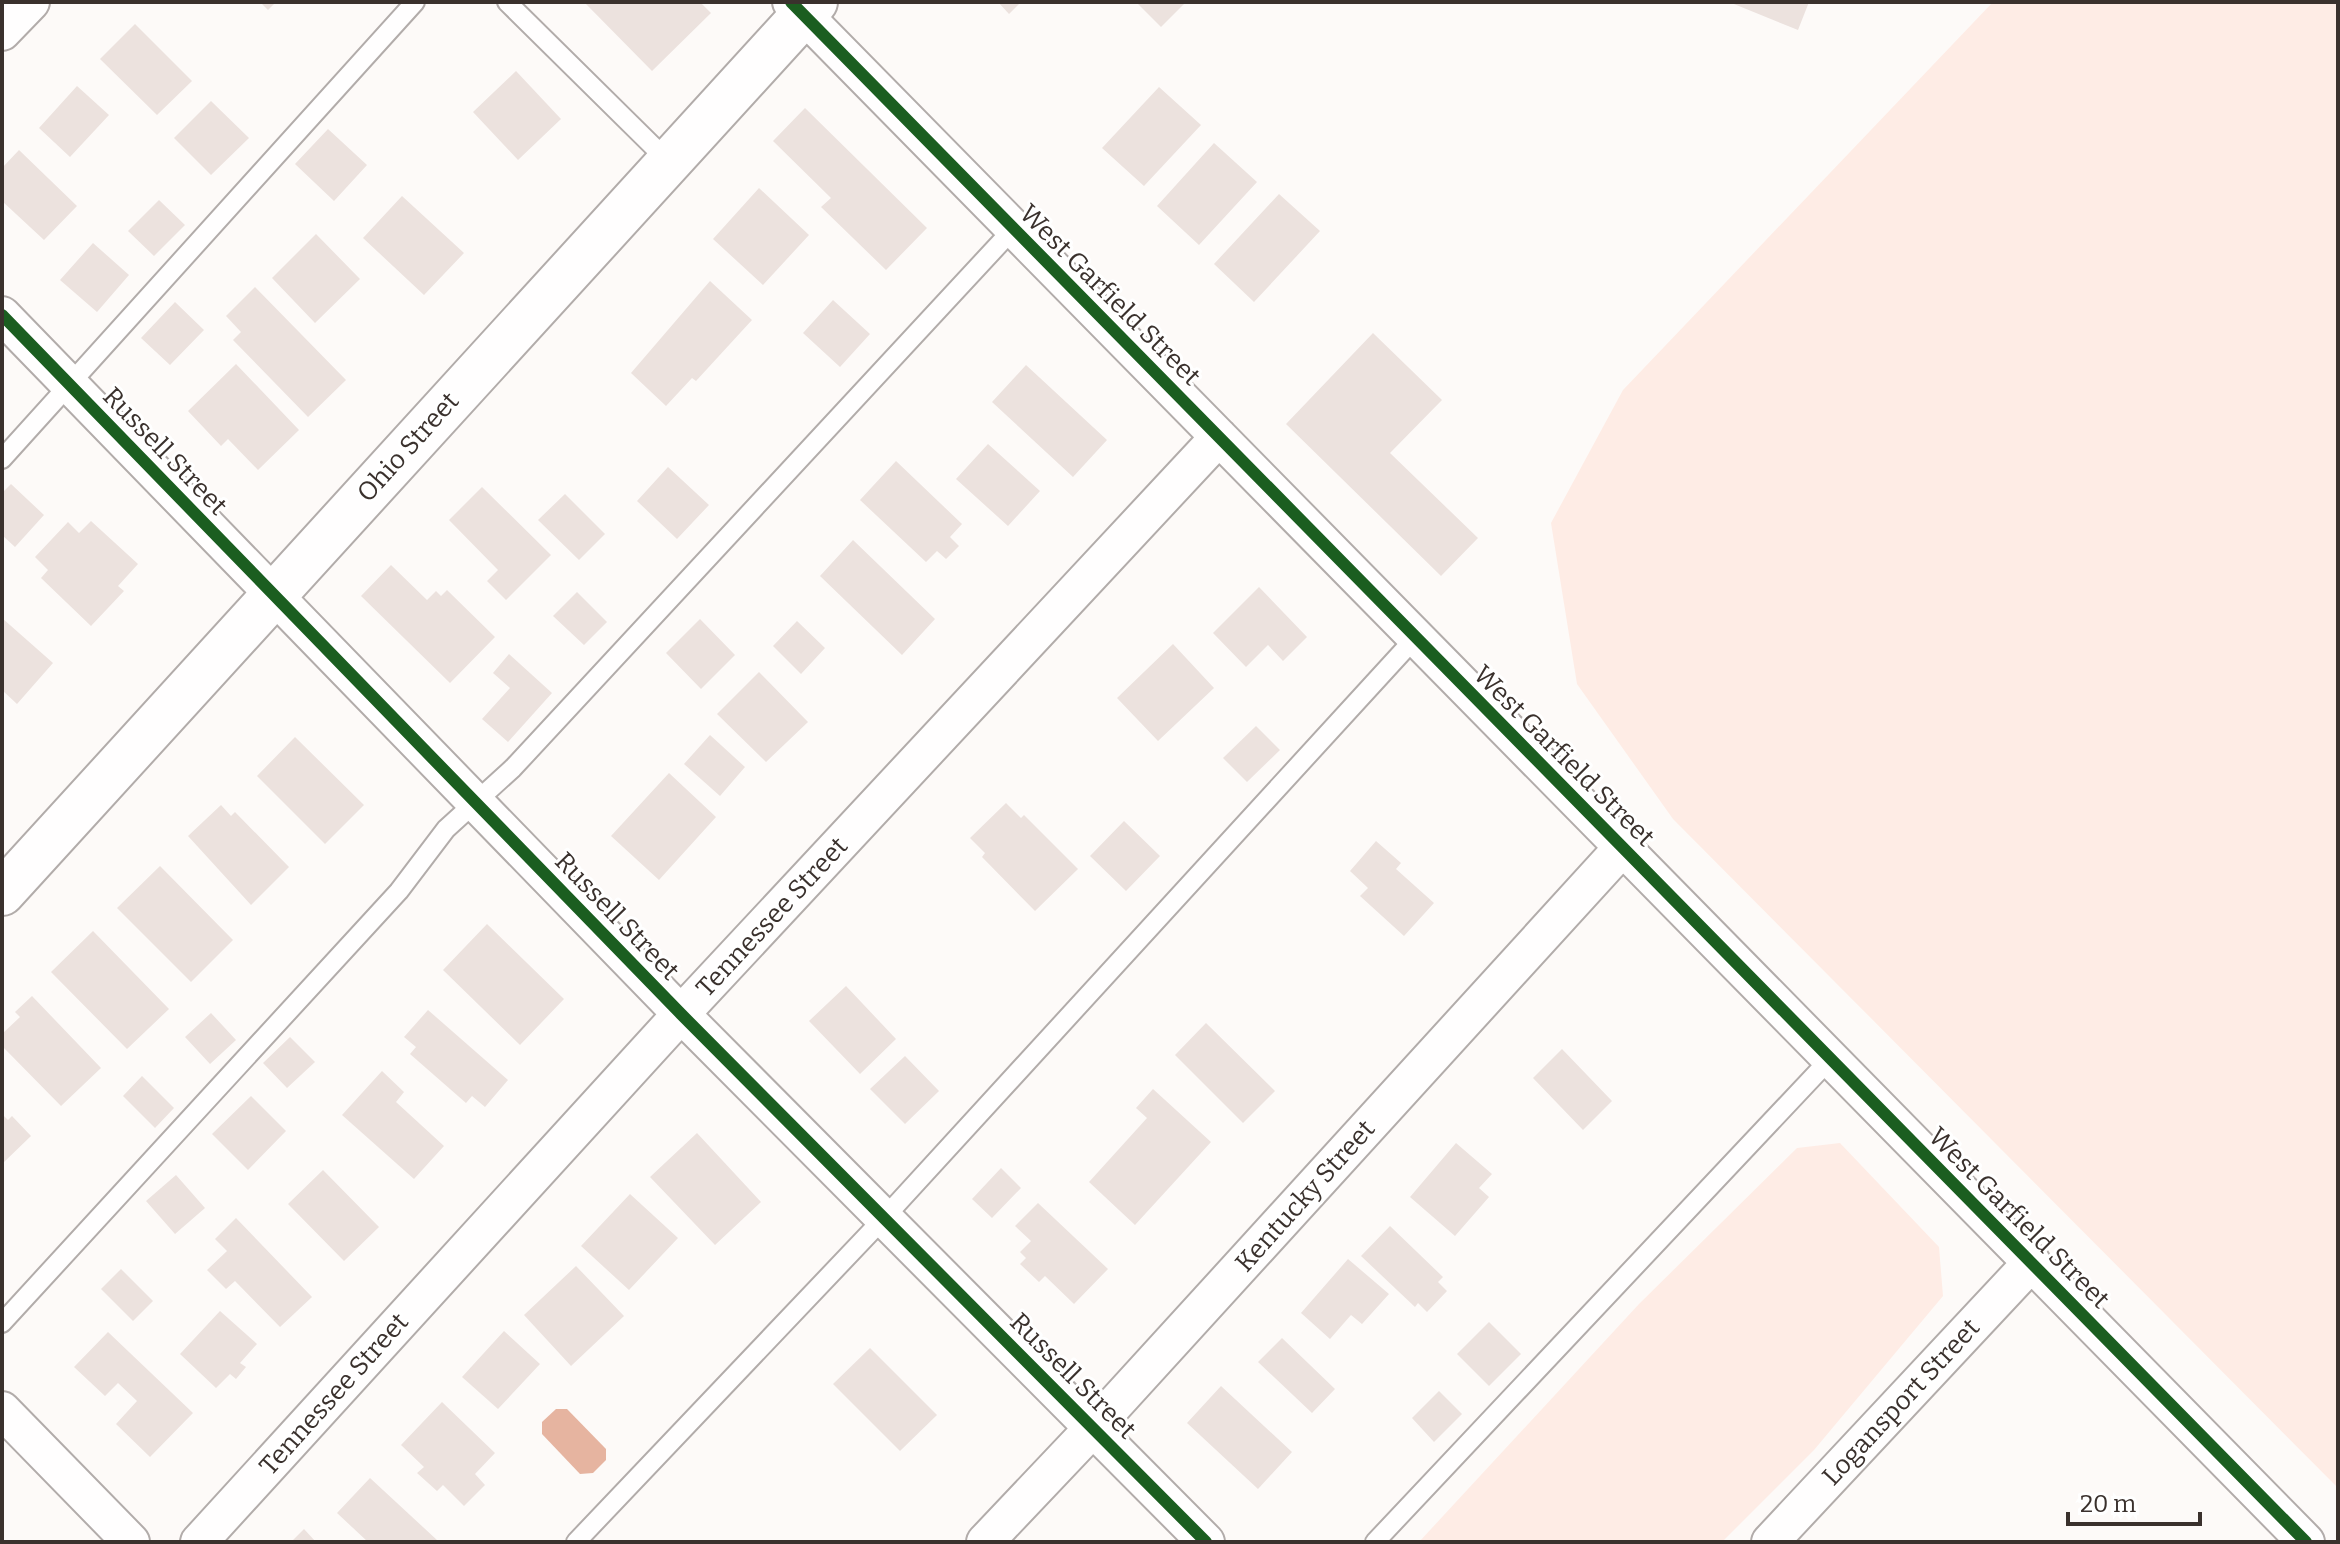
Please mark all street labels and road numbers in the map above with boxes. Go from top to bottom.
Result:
street label: West Garfield Street [1013,198,1207,392]
street label: Russell Street [96,381,234,522]
street label: Ohio Street [351,385,466,508]
street label: West Garfield Street [1467,659,1661,853]
street label: Tennessee Street [690,830,854,1003]
street label: Russell Street [548,846,686,987]
street label: Kentucky Street [1229,1113,1382,1278]
street label: West Garfield Street [1922,1121,2116,1315]
street label: Tennessee Street [253,1306,415,1481]
street label: Russell Street [1004,1307,1143,1446]
street label: Logansport Street [1816,1312,1986,1492]

